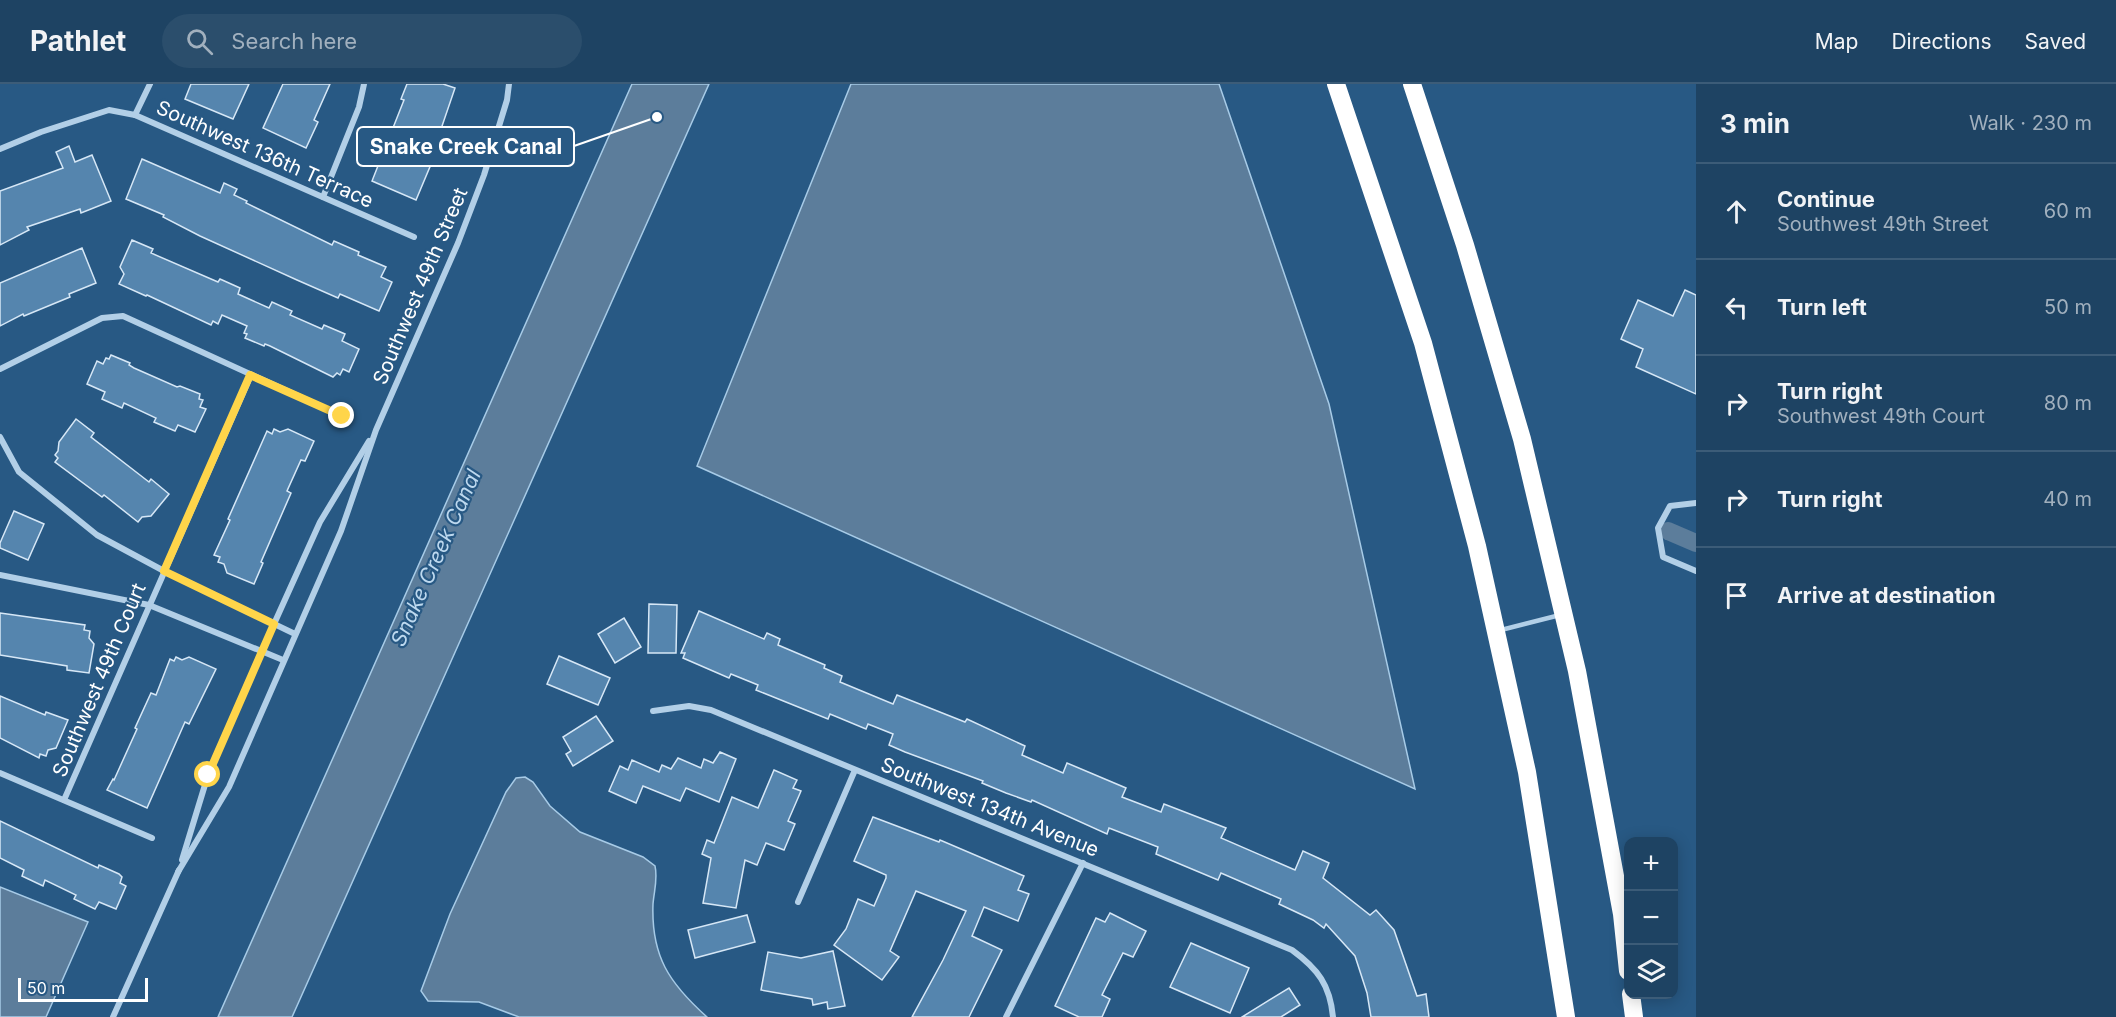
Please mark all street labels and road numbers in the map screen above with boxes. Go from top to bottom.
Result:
street label: Southwest 136th Terrace [153,95,377,213]
street label: Southwest 49th Street [368,184,473,388]
street label: Southwest 49th Court [47,579,151,780]
street label: Southwest 134th Avenue [877,752,1103,862]

